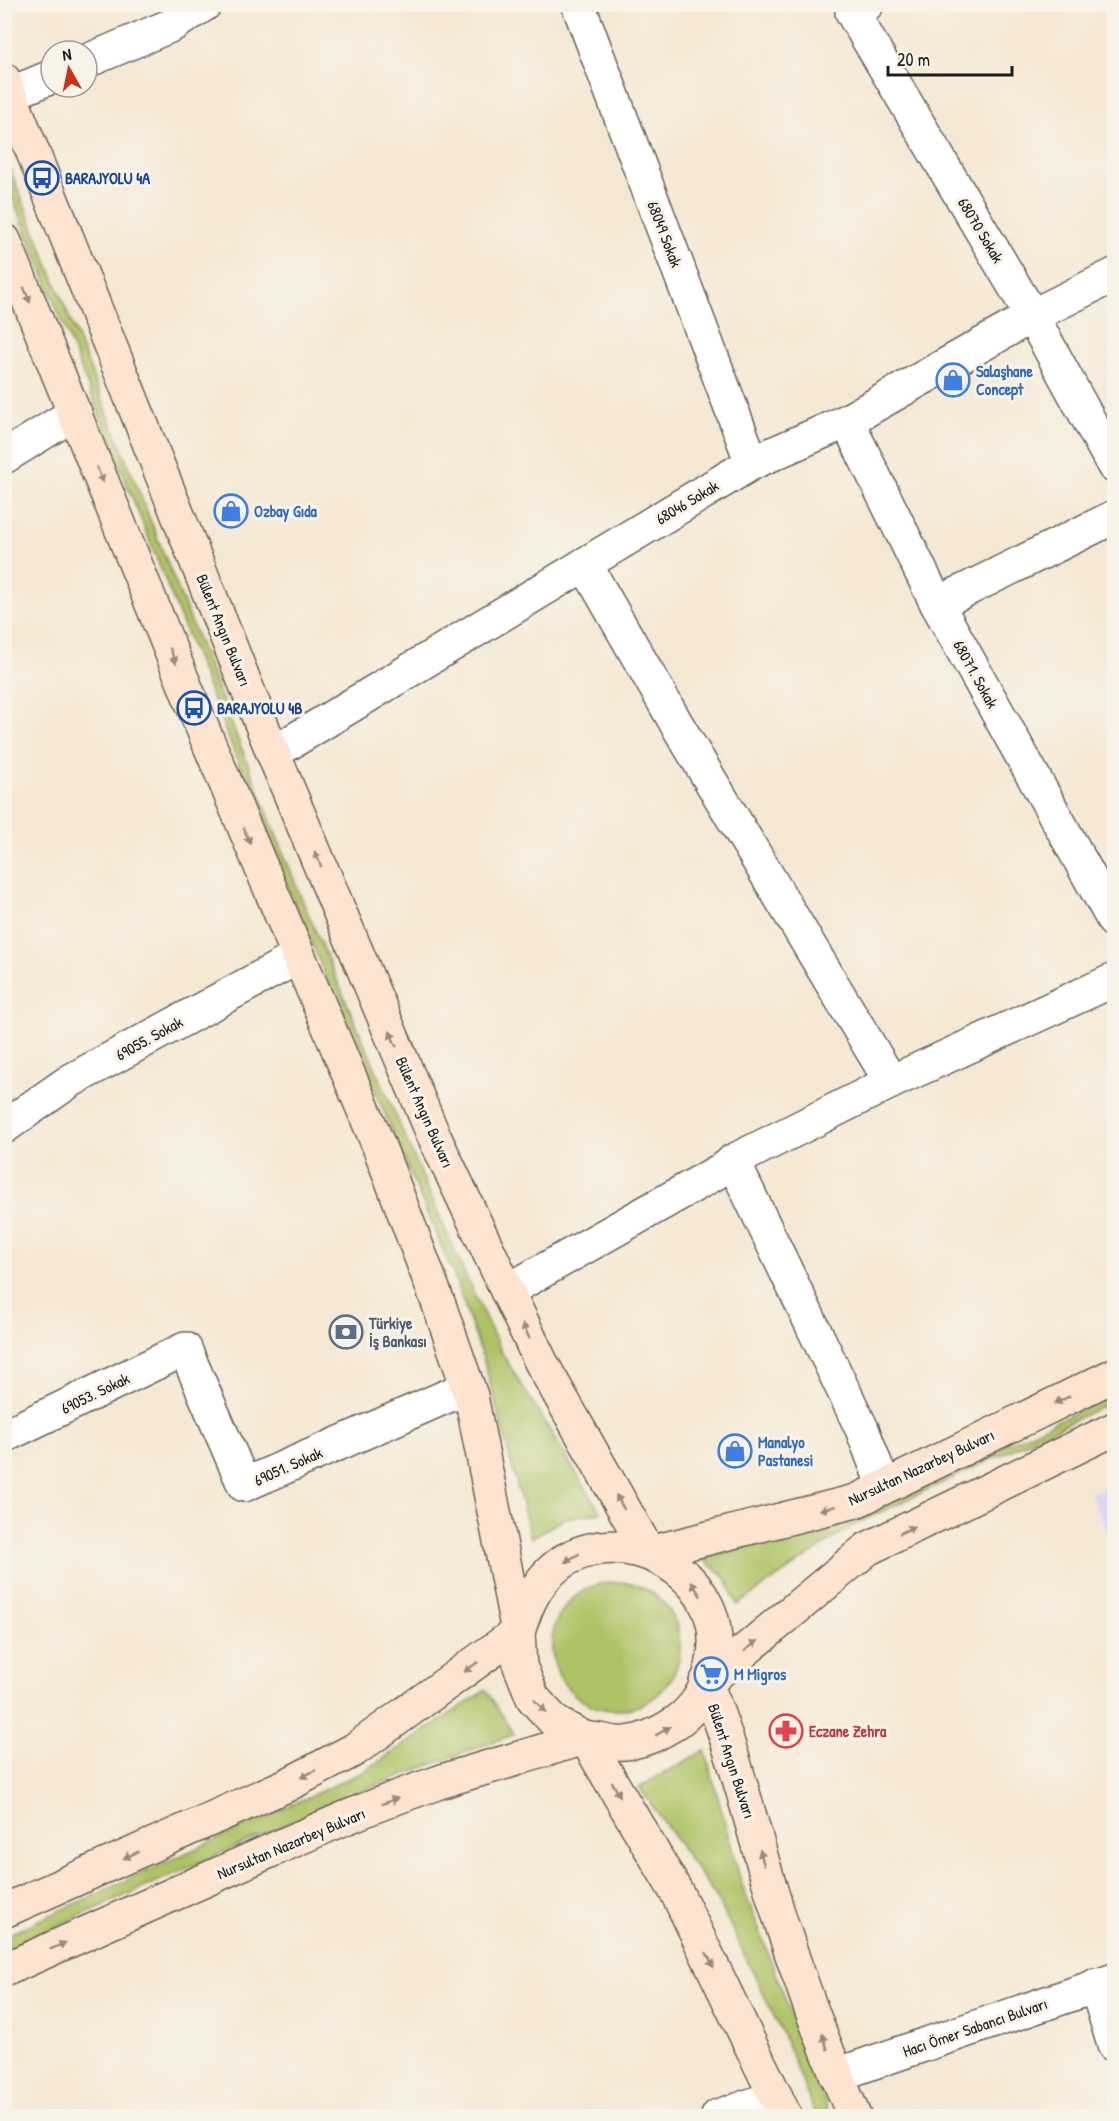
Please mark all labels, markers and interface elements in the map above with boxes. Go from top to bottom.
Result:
north arrow [39,39,99,99]
scale bar [888,39,1012,77]
text: N [61,43,73,66]
text: 20 m [897,47,930,72]
bus stop icon: BARAJYOLU 4A [24,160,60,196]
place label: BARAJYOLU 4A [65,167,150,189]
street label: 68070 Sokak [953,193,1009,267]
street label: 68049 Sokak [642,198,688,271]
one-way arrow [22,286,32,304]
place label: Salaşhane Concept [976,360,1034,401]
shop icon: Salaşhane Concept [935,362,971,398]
one-way arrow [95,467,105,485]
street label: 68046 Sokak [651,474,723,529]
shop icon: Ozbay Gıda [213,493,249,529]
place label: Ozbay Gıda [254,500,318,523]
street label: Bülent Angın Bulvarı [191,571,257,689]
street label: 68071. Sokak [948,636,1004,712]
one-way arrow [169,647,178,665]
bus stop icon: BARAJYOLU 4B [176,690,212,726]
place label: BARAJYOLU 4B [217,697,302,719]
one-way arrow [243,828,252,845]
one-way arrow [313,850,323,868]
street label: 69055. Sokak [112,1010,187,1065]
one-way arrow [388,1030,397,1048]
street label: Bülent Angın Bulvarı [391,1053,459,1171]
place label: Türkiye İş Bankası [368,1312,427,1352]
bank icon: Türkiye İş Bankası [328,1314,364,1350]
one-way arrow [522,1323,531,1340]
street label: 69053. Sokak [57,1367,133,1419]
one-way arrow [1053,1396,1070,1405]
street label: Nursultan Nazarbey Bulvarı [844,1423,998,1511]
place label: Manalyo Pastanesi [758,1431,813,1471]
shop icon: Manalyo Pastanesi [717,1433,753,1469]
street label: 69051. Sokak [250,1441,326,1491]
one-way arrow [615,1493,625,1510]
one-way arrow [819,1503,837,1513]
one-way arrow [898,1525,915,1535]
one-way arrow [563,1553,580,1563]
one-way arrow [690,1581,702,1597]
one-way arrow [743,1640,759,1653]
supermarket icon: M Migros [693,1656,729,1692]
one-way arrow [463,1660,478,1672]
place label: M Migros [734,1663,787,1686]
one-way arrow [533,1699,547,1713]
street label: Bülent Angın Bulvarı [703,1701,761,1821]
pharmacy icon: Eczane Zehra [768,1713,804,1749]
place label: Eczane Zehra [809,1720,887,1742]
one-way arrow [655,1725,671,1736]
one-way arrow [300,1769,317,1778]
one-way arrow [611,1781,621,1798]
one-way arrow [382,1795,400,1805]
street label: Nursultan Nazarbey Bulvarı [213,1802,369,1884]
one-way arrow [756,1849,766,1867]
one-way arrow [122,1850,139,1859]
one-way arrow [49,1941,67,1951]
one-way arrow [705,1951,714,1968]
street label: Hacı Ömer Sabancı Bulvarı [900,1992,1050,2062]
one-way arrow [819,2033,829,2051]

